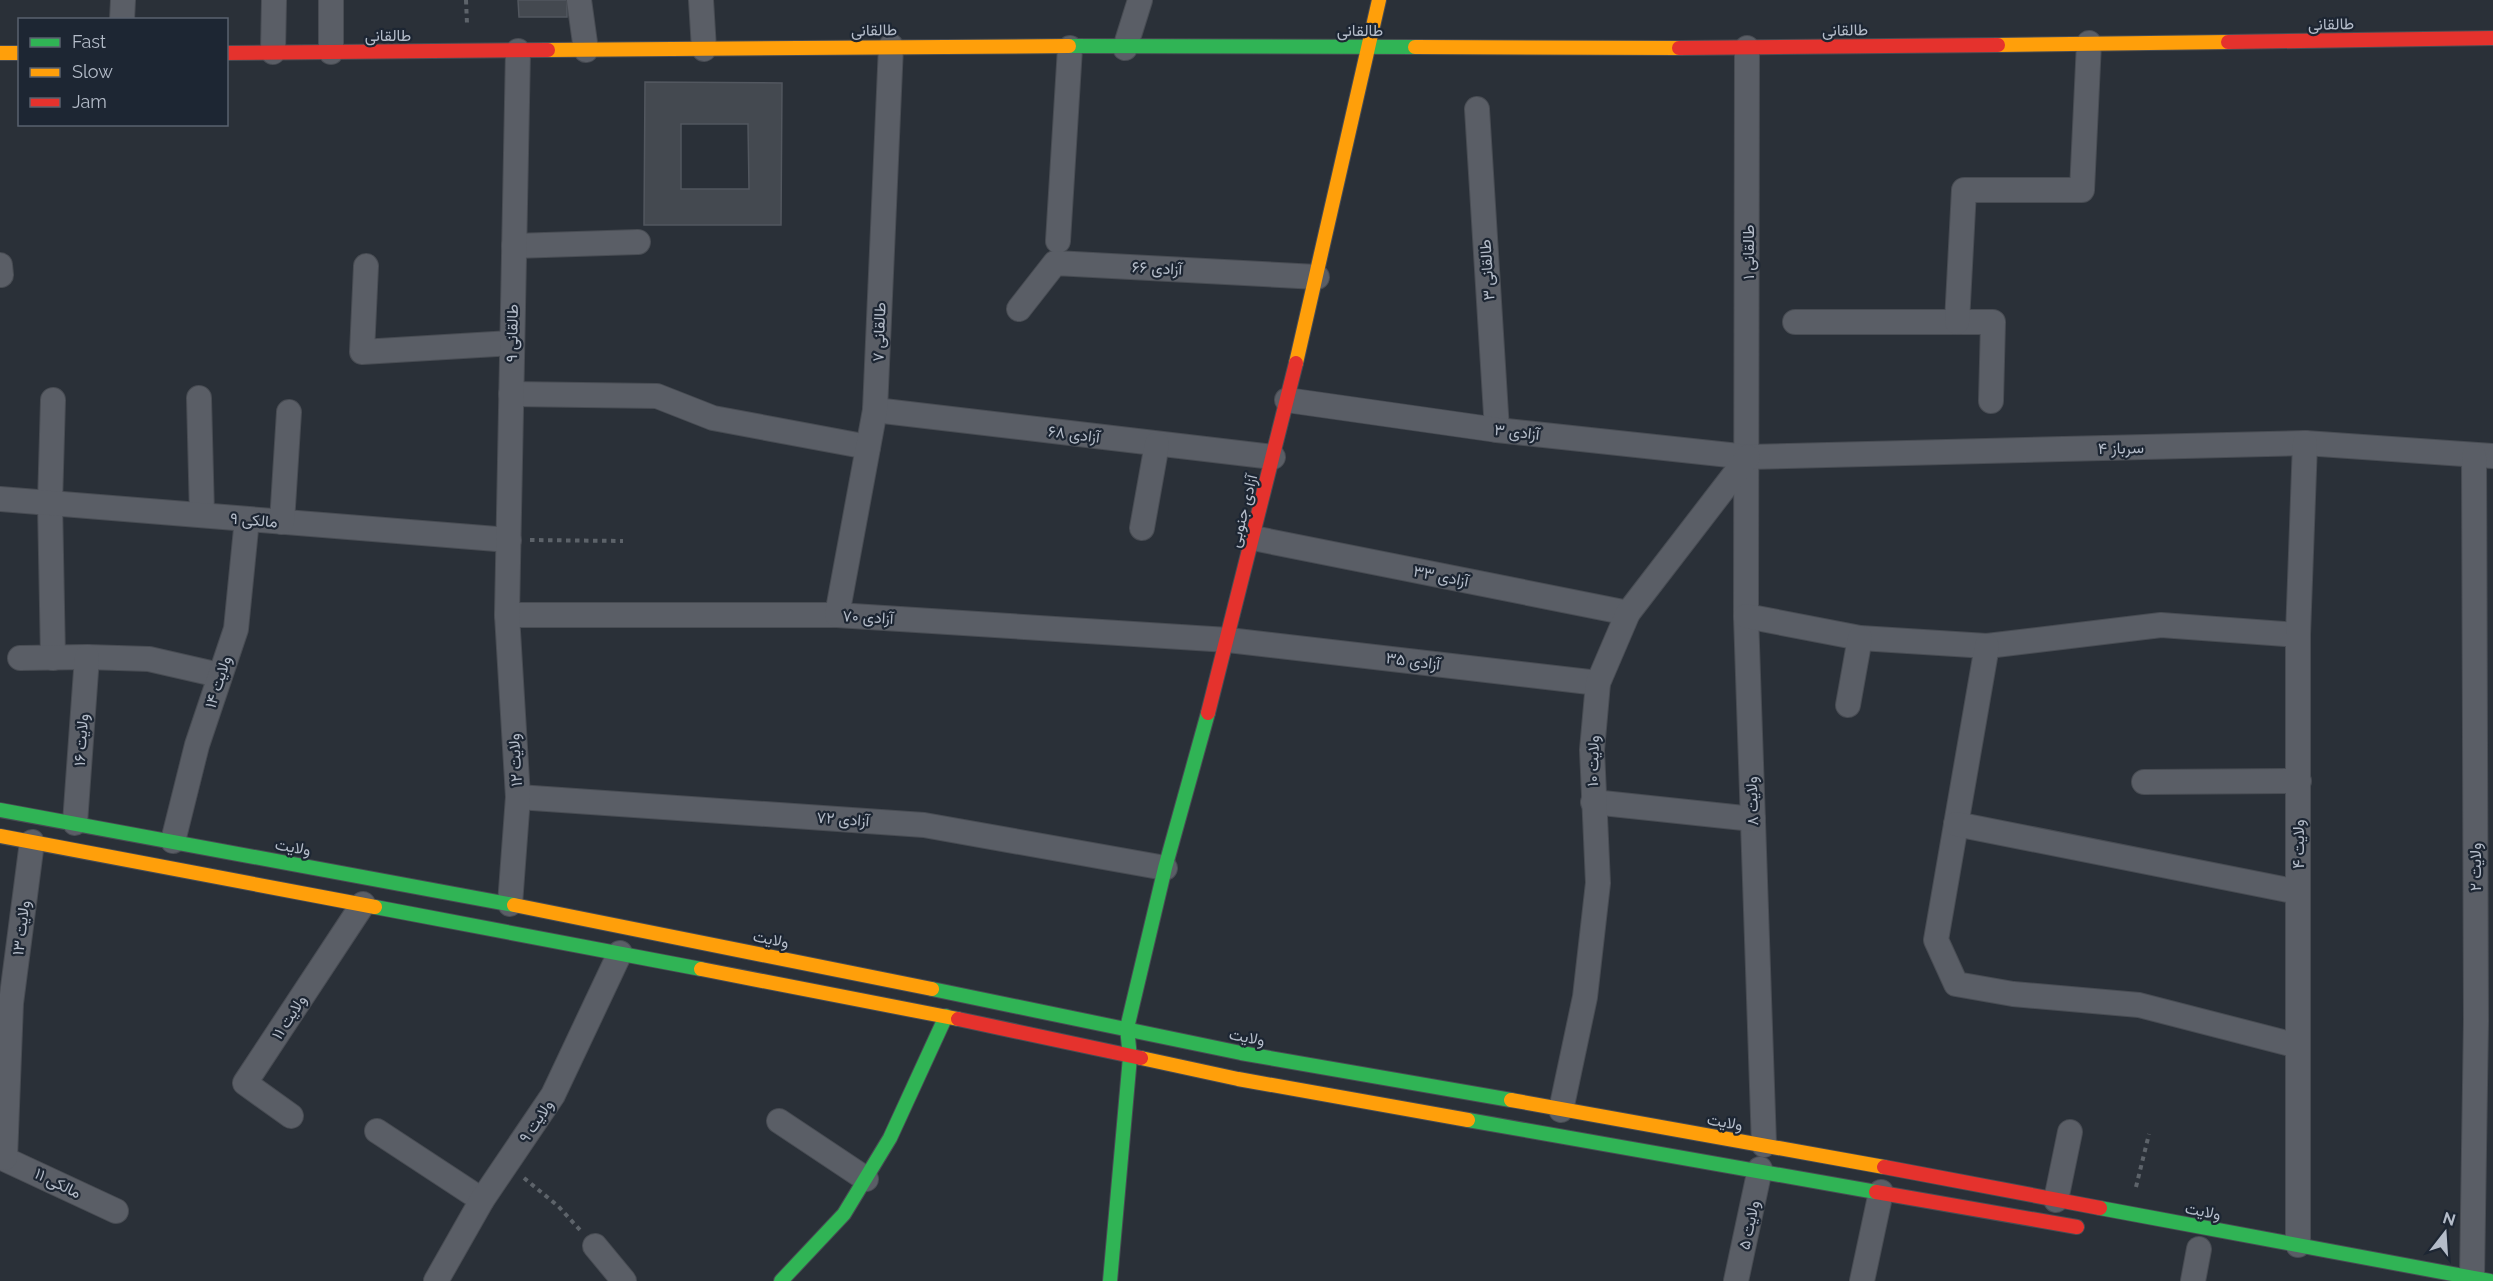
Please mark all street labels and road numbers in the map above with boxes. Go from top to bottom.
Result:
street label: طالقانی [2308,14,2354,35]
street label: طالقانی [851,20,897,41]
street label: طالقانی [1822,20,1868,41]
street label: طالقانی [1337,21,1383,41]
street label: طالقانی [365,26,411,46]
street label: طالقانی ۱ [1739,224,1759,280]
street label: طالقانی ۳ [1475,239,1500,301]
street label: آزادی ۶۶ [1131,257,1184,280]
street label: طالقانی ۷ [868,302,891,362]
street label: طالقانی ۹ [502,304,523,362]
street label: آزادی ۳ [1493,420,1542,445]
street label: آزادی ۶۸ [1047,421,1102,448]
street label: سرباز ۴ [2098,438,2144,459]
street label: آزادی جنوبی [1225,471,1263,550]
street label: مالکی ۹ [229,508,279,533]
street label: آزادی ۳۳ [1412,561,1472,592]
street label: آزادی ۷۰ [842,606,895,629]
street label: آزادی ۳۵ [1385,648,1443,675]
street label: ولایت ۱۴ [201,653,236,711]
street label: ولایت ۱۶ [70,713,93,767]
street label: ولایت ۱۲ [504,733,527,787]
street label: ولایت ۱۰ [1583,735,1604,787]
street label: ولایت ۸ [1742,776,1763,826]
street label: آزادی ۷۲ [816,808,871,831]
street label: ولایت ۴ [2289,819,2309,869]
street label: ولایت [273,835,312,860]
street label: ولایت ۲ [2466,843,2486,891]
street label: ولایت ۱۳ [8,899,35,957]
street label: ولایت [751,926,791,953]
street label: ولایت ۱۱ [268,991,311,1043]
street label: ولایت [1227,1024,1267,1051]
street label: ولایت ۹ [515,1096,558,1147]
street label: ولایت [1705,1110,1744,1135]
street label: مالکی ۱۱ [31,1164,84,1203]
street label: ولایت [2183,1198,2223,1225]
street label: ولایت ۵ [1735,1199,1764,1251]

